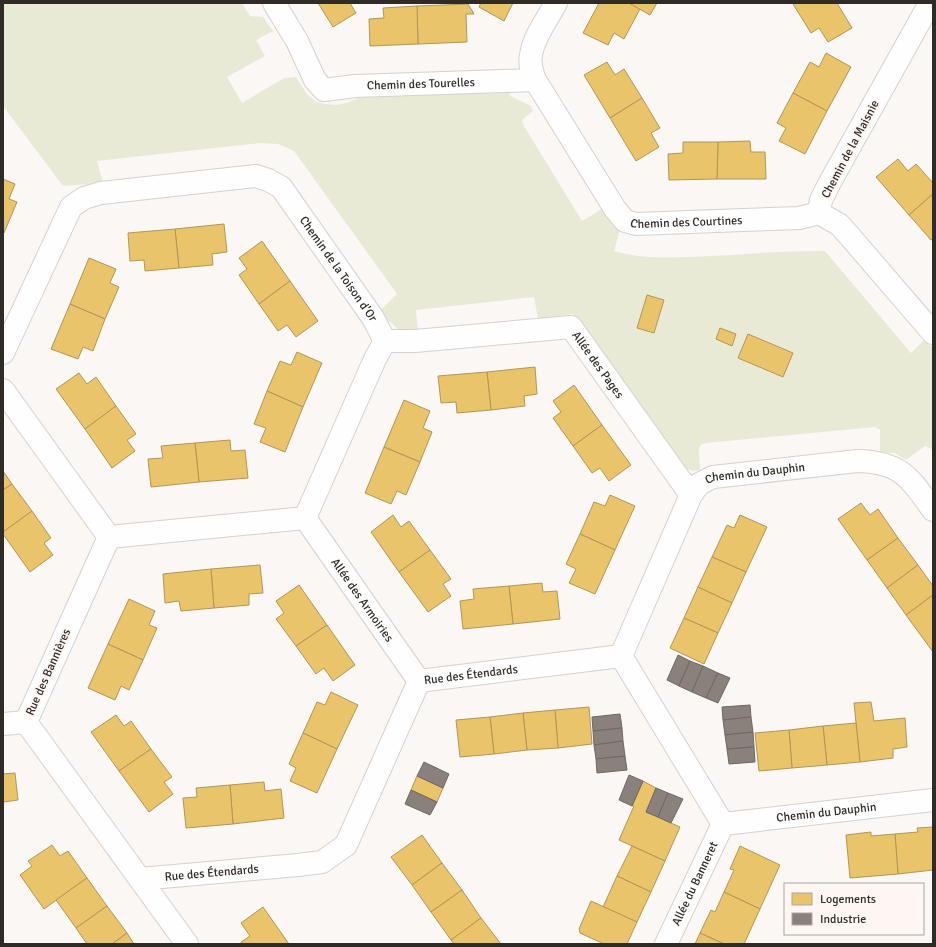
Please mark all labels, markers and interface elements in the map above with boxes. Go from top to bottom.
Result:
street label: Chemin des Tourelles [367,75,475,94]
street label: Chemin de la Maisnie [818,98,883,201]
street label: Chemin des Courtines [628,213,743,232]
street label: Chemin de la Toison d'Or [296,214,381,325]
street label: Allée des Pages [568,328,627,402]
street label: Chemin du Dauphin [703,460,806,488]
street label: Allée des Armoiries [327,555,396,645]
street label: Rue des Bannières [23,626,74,718]
street label: Rue des Étendards [423,662,519,688]
street label: Chemin du Dauphin [776,800,877,826]
street label: Allée du Banneret [669,839,722,928]
street label: Rue des Étendards [164,862,259,885]
legend [784,883,924,935]
text: Logements [820,892,876,907]
text: Industrie [820,912,866,927]

